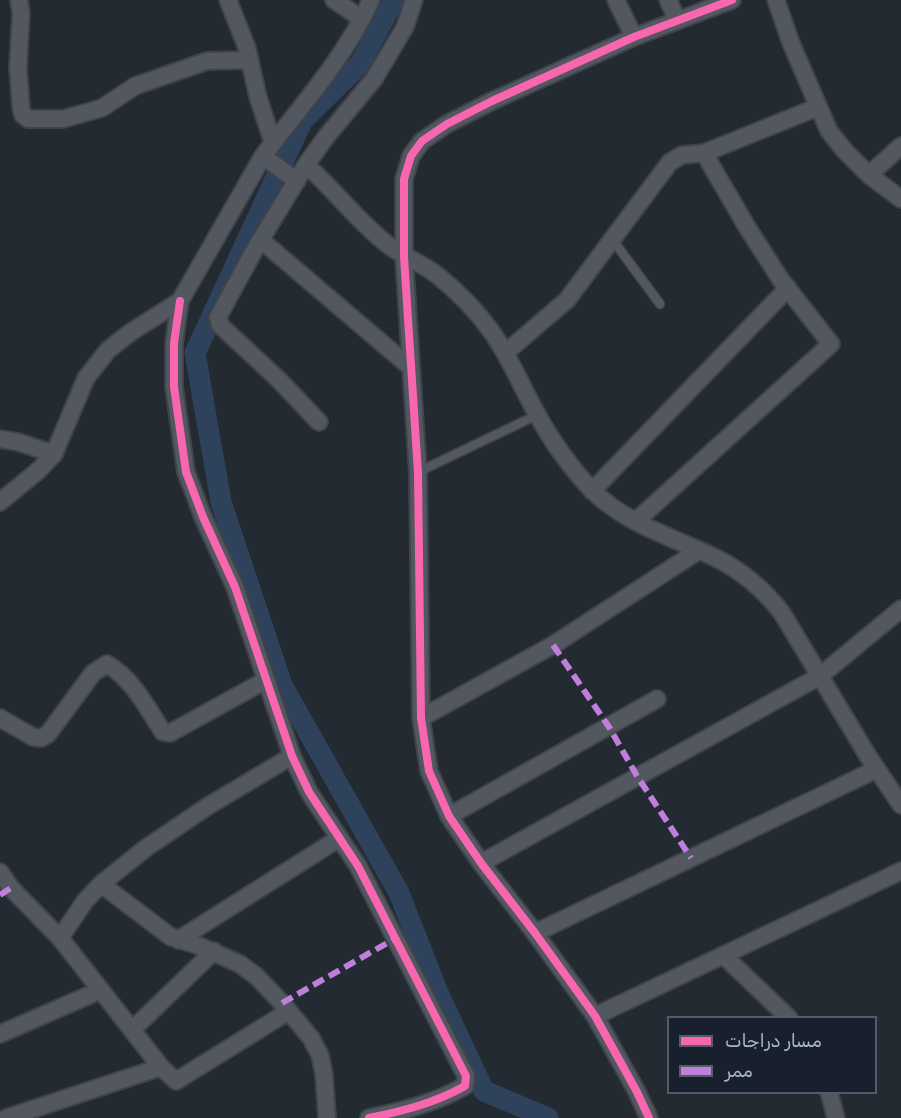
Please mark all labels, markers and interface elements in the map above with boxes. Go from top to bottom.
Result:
legend [667,1016,877,1094]
text: مسار دراجات [725,1030,822,1052]
text: ممر [725,1060,753,1082]

